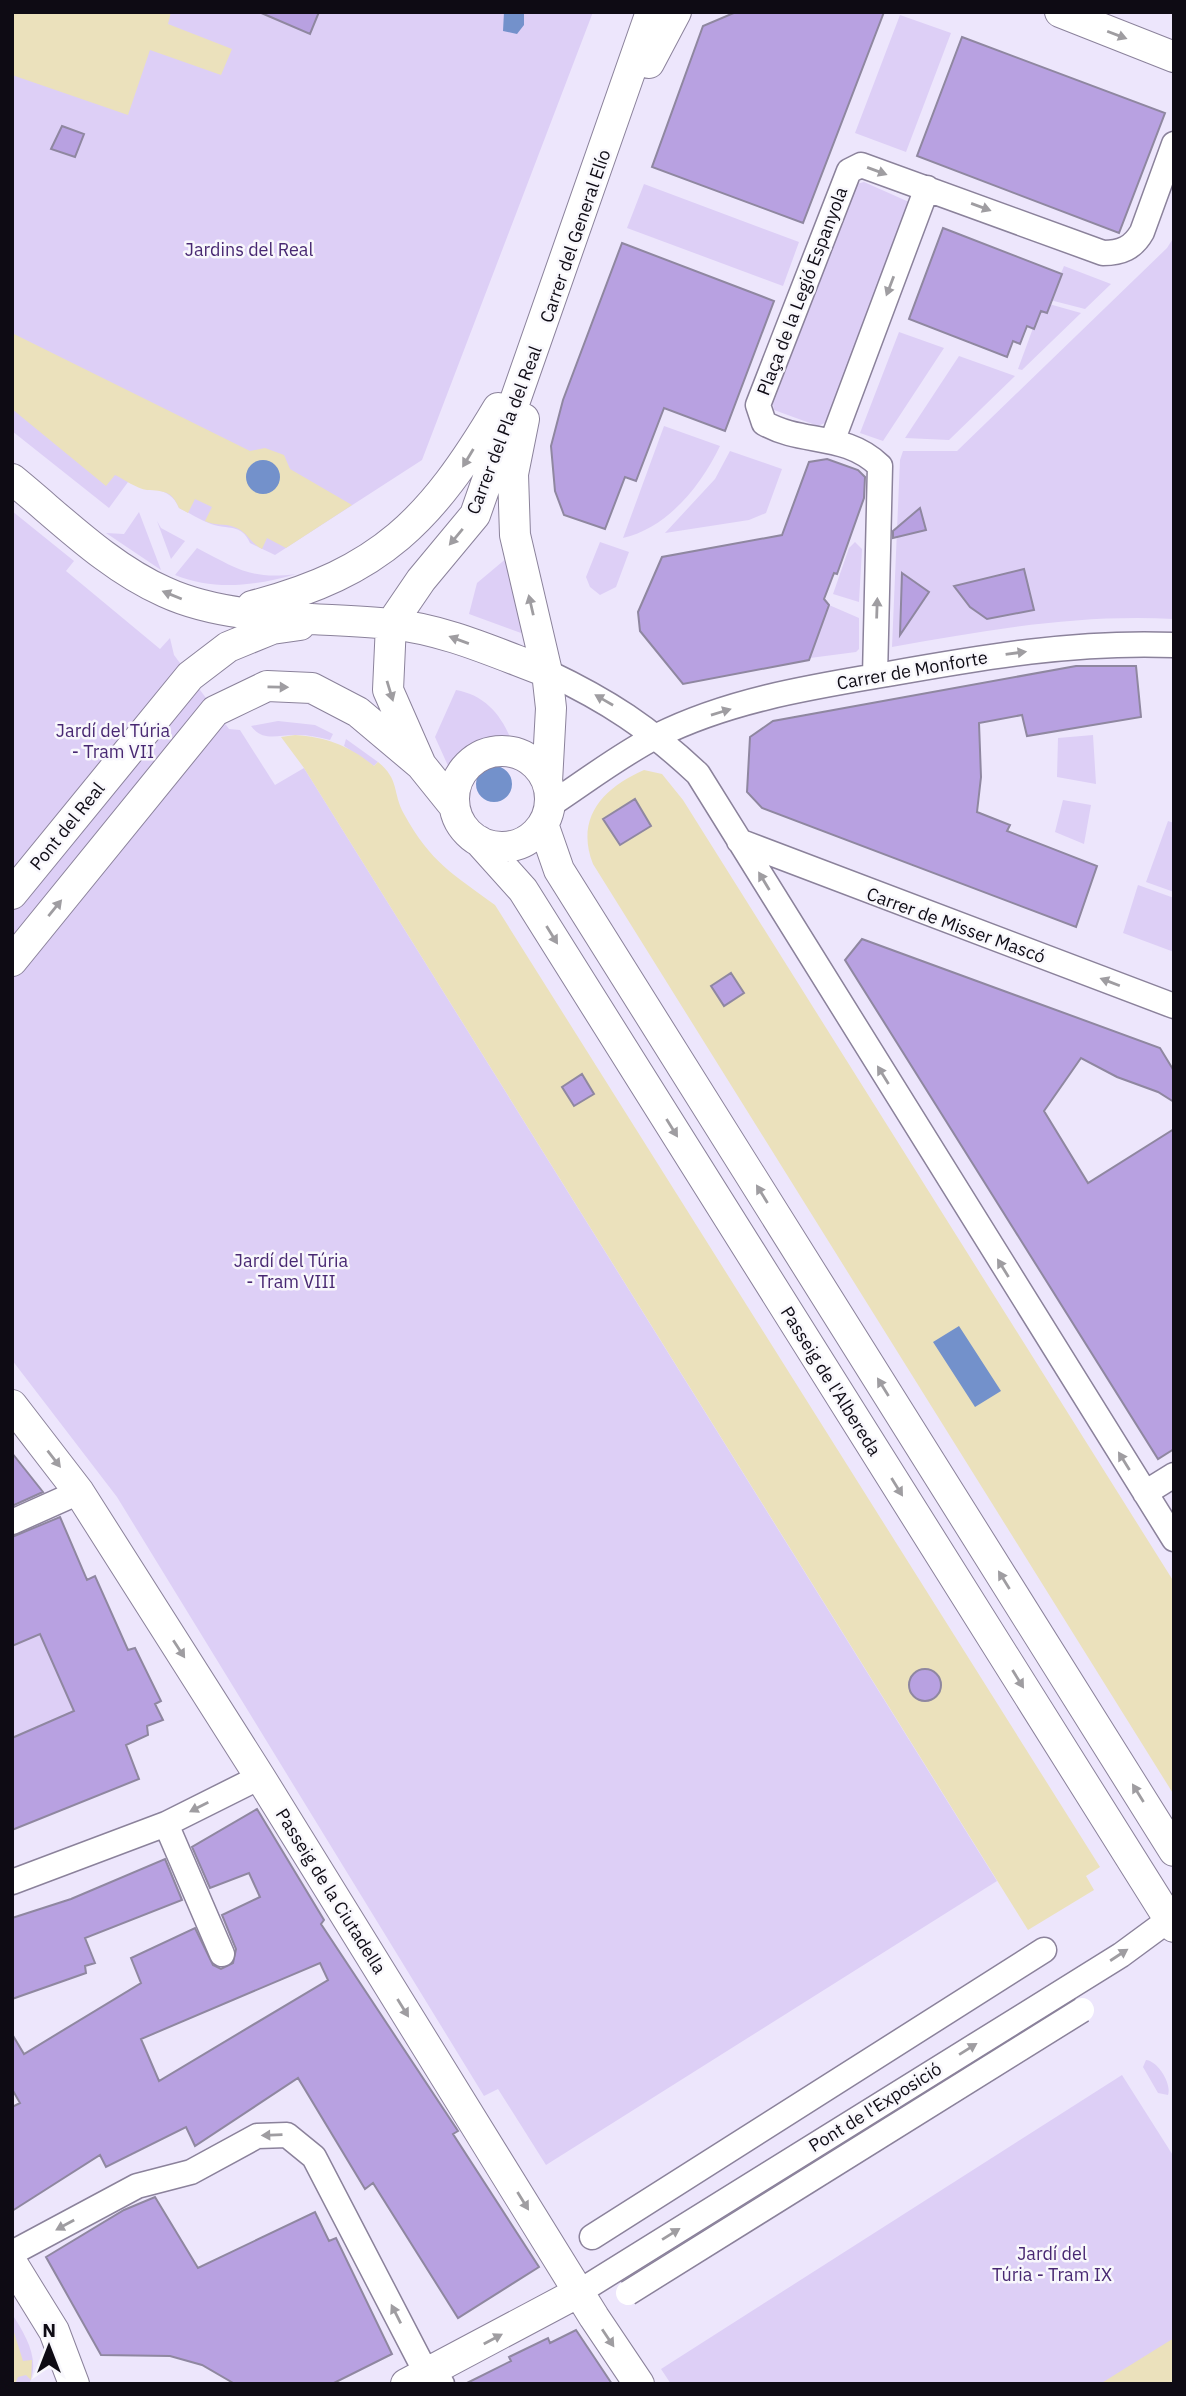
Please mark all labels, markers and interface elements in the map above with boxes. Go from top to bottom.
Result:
one-way arrow [1106,29,1127,40]
street label: Carrer del General Elío [535,146,615,326]
one-way arrow [867,166,888,177]
street label: Plaça de la Legió Espanyola [752,183,853,399]
one-way arrow [971,202,992,213]
park label: Jardins del Real [185,238,313,261]
one-way arrow [885,276,896,297]
street label: Carrer del Pla del Real [461,342,547,518]
one-way arrow [462,448,474,467]
one-way arrow [449,528,464,546]
one-way arrow [161,589,182,600]
one-way arrow [525,594,536,616]
one-way arrow [872,597,883,619]
one-way arrow [449,634,470,645]
street label: Carrer de Monforte [835,645,989,695]
one-way arrow [1005,647,1027,658]
one-way arrow [267,681,289,692]
one-way arrow [385,681,396,702]
one-way arrow [594,694,613,707]
one-way arrow [711,706,732,716]
park label: Jardí del Túria - Tram VII [56,719,171,763]
street label: Pont del Real [25,777,110,875]
one-way arrow [757,872,770,891]
street label: Carrer de Misser Mascó [863,882,1049,968]
one-way arrow [48,900,63,918]
one-way arrow [545,925,558,945]
one-way arrow [1099,977,1120,988]
one-way arrow [876,1065,889,1085]
one-way arrow [666,1118,679,1137]
one-way arrow [756,1184,769,1204]
park label: Jardí del Túria - Tram VIII [234,1249,349,1293]
one-way arrow [997,1258,1010,1278]
street label: Passeig de l'Albereda [776,1302,887,1460]
one-way arrow [876,1377,889,1396]
one-way arrow [47,1449,62,1467]
one-way arrow [1118,1451,1131,1470]
one-way arrow [891,1477,904,1496]
one-way arrow [997,1570,1010,1589]
one-way arrow [172,1639,185,1658]
one-way arrow [1012,1670,1025,1689]
one-way arrow [1131,1783,1144,1803]
one-way arrow [189,1802,209,1813]
street label: Passeig de la Ciutadella [271,1804,391,1978]
one-way arrow [1110,1949,1129,1962]
one-way arrow [397,1998,410,2017]
one-way arrow [958,2042,978,2055]
street label: Pont de l'Exposició [804,2057,946,2157]
one-way arrow [261,2130,283,2141]
one-way arrow [517,2192,529,2211]
one-way arrow [55,2218,75,2230]
one-way arrow [662,2228,681,2241]
park label: Jardí del Túria - Tram IX [992,2242,1112,2286]
one-way arrow [391,2304,403,2324]
north arrow [14,2312,84,2382]
text: N [42,2318,56,2342]
one-way arrow [601,2329,615,2347]
one-way arrow [483,2333,503,2344]

